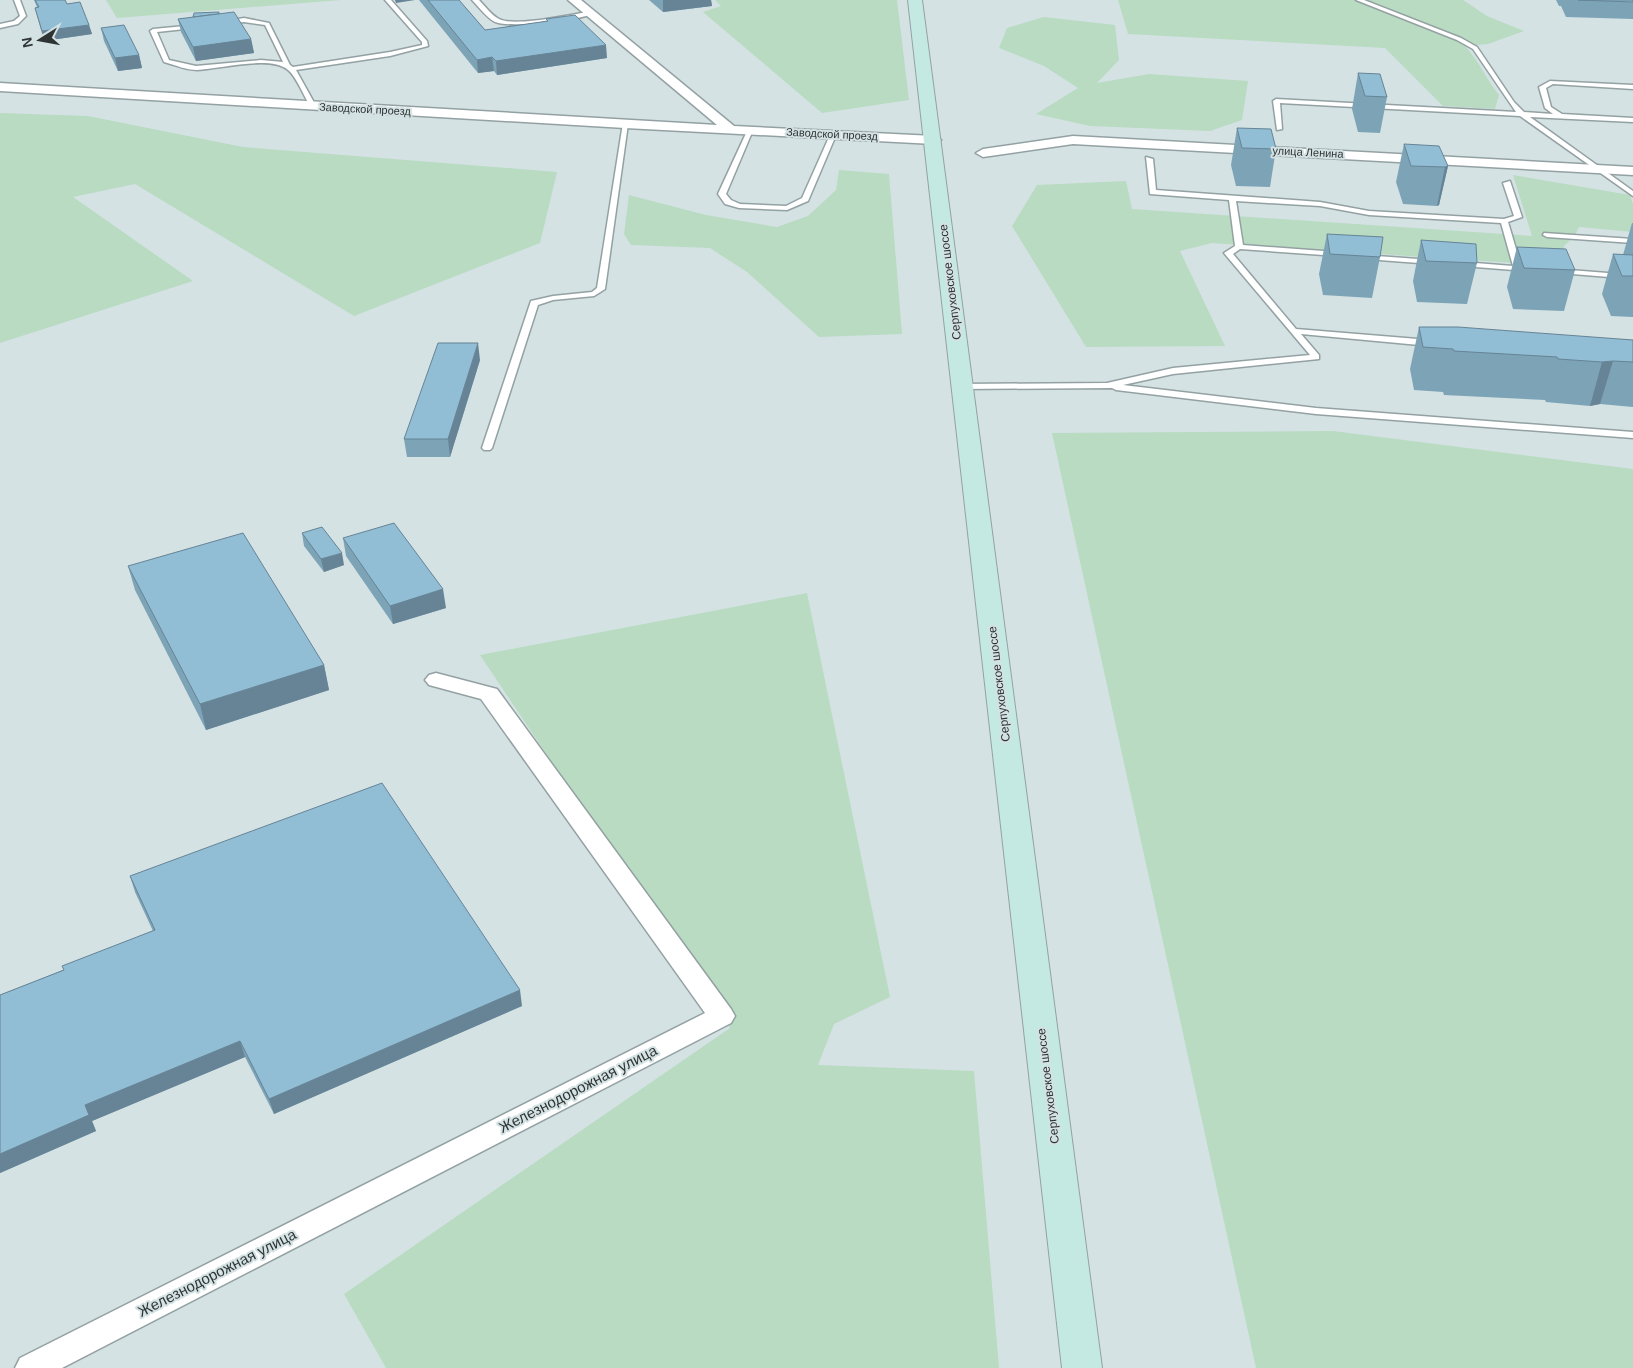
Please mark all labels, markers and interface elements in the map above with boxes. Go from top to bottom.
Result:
north arrow [15,15,65,65]
text: N [18,36,36,49]
street label: Заводской проезд [319,101,412,117]
street label: Заводской проезд [786,126,879,142]
street label: улица Ленина [1272,144,1345,160]
street label: Серпуховское шоссе [936,223,964,341]
street label: Серпуховское шоссе [985,625,1013,743]
street label: Серпуховское шоссе [1034,1027,1062,1145]
street label: Железнодорожная улица [496,1041,660,1136]
street label: Железнодорожная улица [135,1225,299,1320]

